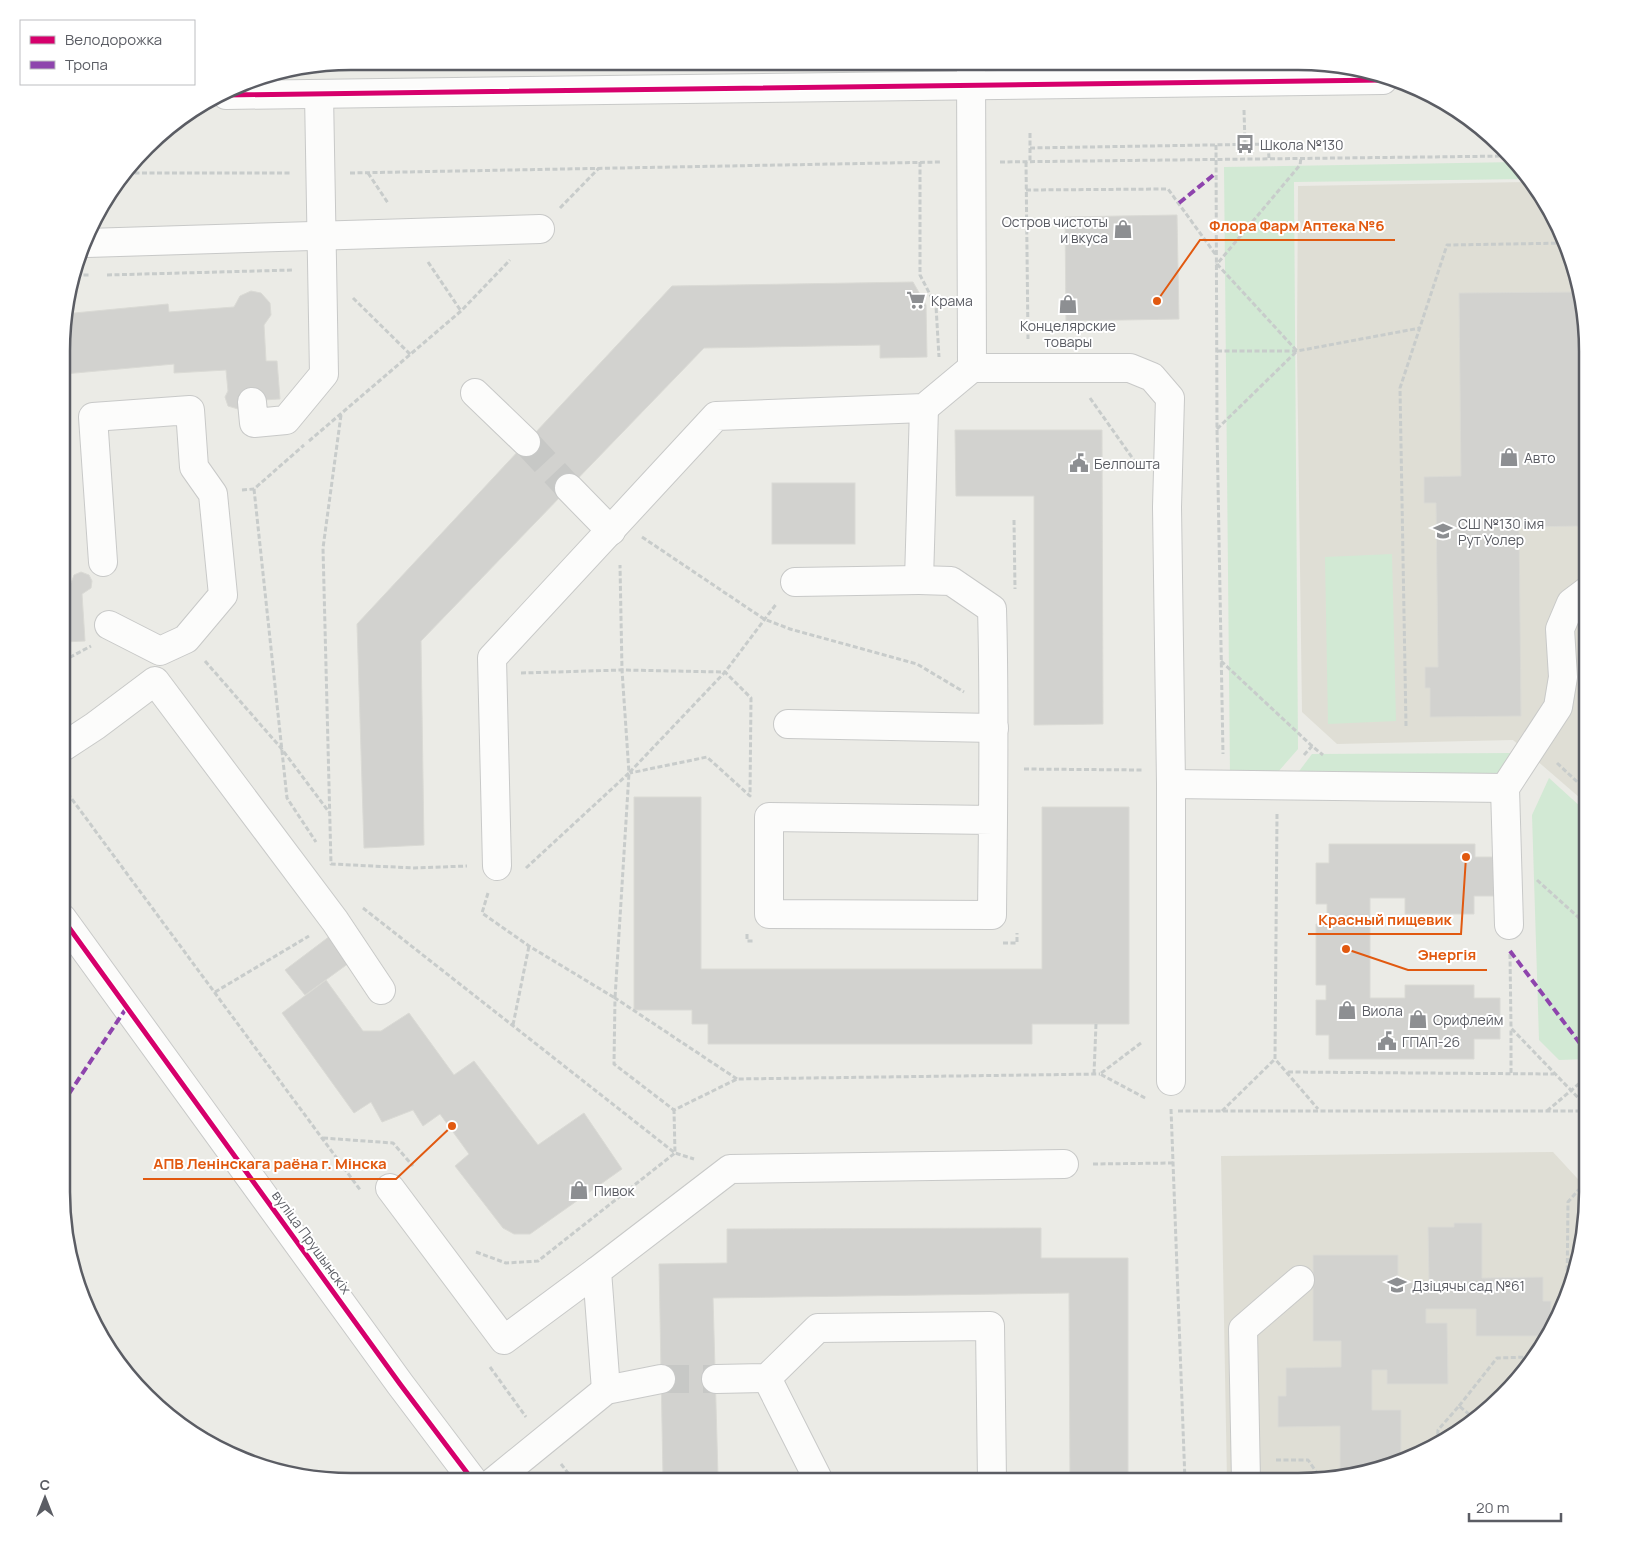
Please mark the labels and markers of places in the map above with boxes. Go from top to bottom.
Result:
bus stop icon: Школа №130 [1234,133,1256,155]
place label: Школа №130 [1260,135,1344,154]
callout: Флора Фарм Аптека №6 [1200,210,1395,240]
place label: Остров чистоты и вкуса [1002,212,1108,247]
shop icon: Остров чистоты и вкуса [1112,218,1134,240]
supermarket icon: Крама [905,289,927,311]
place label: Крама [931,291,973,310]
shop icon: Концелярские товары [1057,293,1079,315]
place label: Концелярские товары [1020,316,1116,351]
shop icon: Авто [1498,446,1520,468]
place label: Авто [1524,448,1556,467]
public building icon: Белпошта [1068,452,1090,474]
place label: Белпошта [1094,454,1160,473]
place label: СШ №130 імя Рут Уолер [1458,514,1544,549]
school or university icon: СШ №130 імя Рут Уолер [1432,520,1454,542]
callout: Красный пищевик [1308,904,1461,934]
callout: Энергія [1408,940,1487,970]
shop icon: Виола [1336,999,1358,1021]
place label: Виола [1362,1001,1403,1020]
shop icon: Орифлейм [1407,1008,1429,1030]
place label: Орифлейм [1433,1010,1503,1029]
public building icon: ГПАП-26 [1376,1030,1398,1052]
place label: ГПАП-26 [1402,1032,1460,1051]
callout: АПВ Ленінскага раёна г. Мінска [143,1149,396,1179]
shop icon: Пивок [568,1179,590,1201]
place label: Пивок [594,1181,635,1200]
school or university icon: Дзіцячы сад №61 [1386,1274,1408,1296]
place label: Дзіцячы сад №61 [1412,1276,1525,1295]

